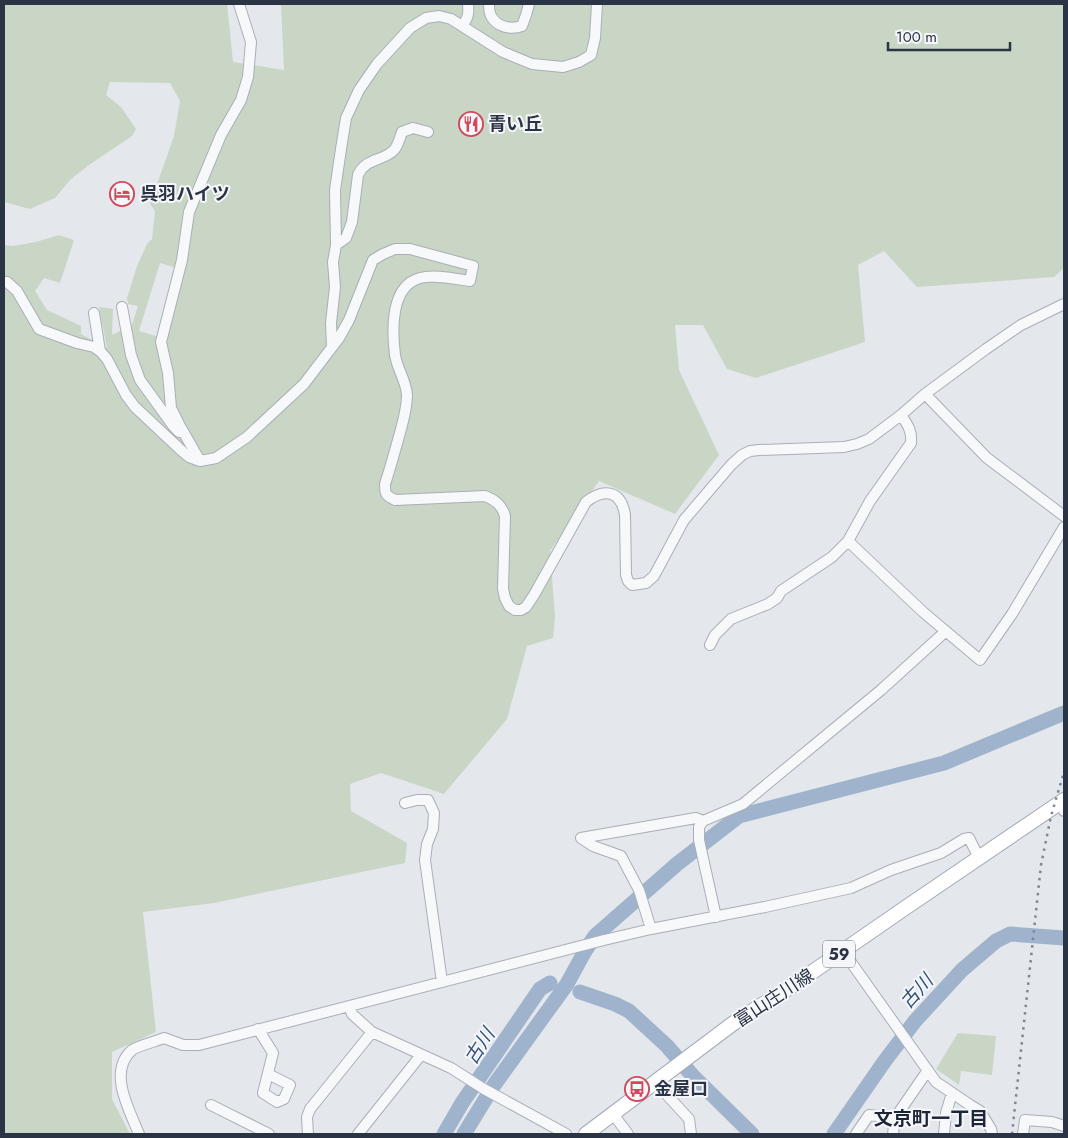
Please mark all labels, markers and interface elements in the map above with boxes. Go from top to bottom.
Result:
scale bar [888,20,1010,52]
text: 100 m [896,26,937,48]
restaurant icon: 青い丘 [458,111,484,137]
place label: 青い丘 [488,111,542,137]
hotel icon: 呉羽ハイツ [109,181,135,207]
place label: 呉羽ハイツ [140,181,230,207]
road number: 59 [823,941,855,968]
street label: 富山庄川線 [729,963,819,1033]
water label: 古川 [894,967,940,1014]
water label: 古川 [458,1021,502,1070]
bus stop icon: 金屋口 [624,1076,650,1102]
place label: 金屋口 [654,1076,708,1102]
district label: 文京町一丁目 [874,1105,988,1132]

